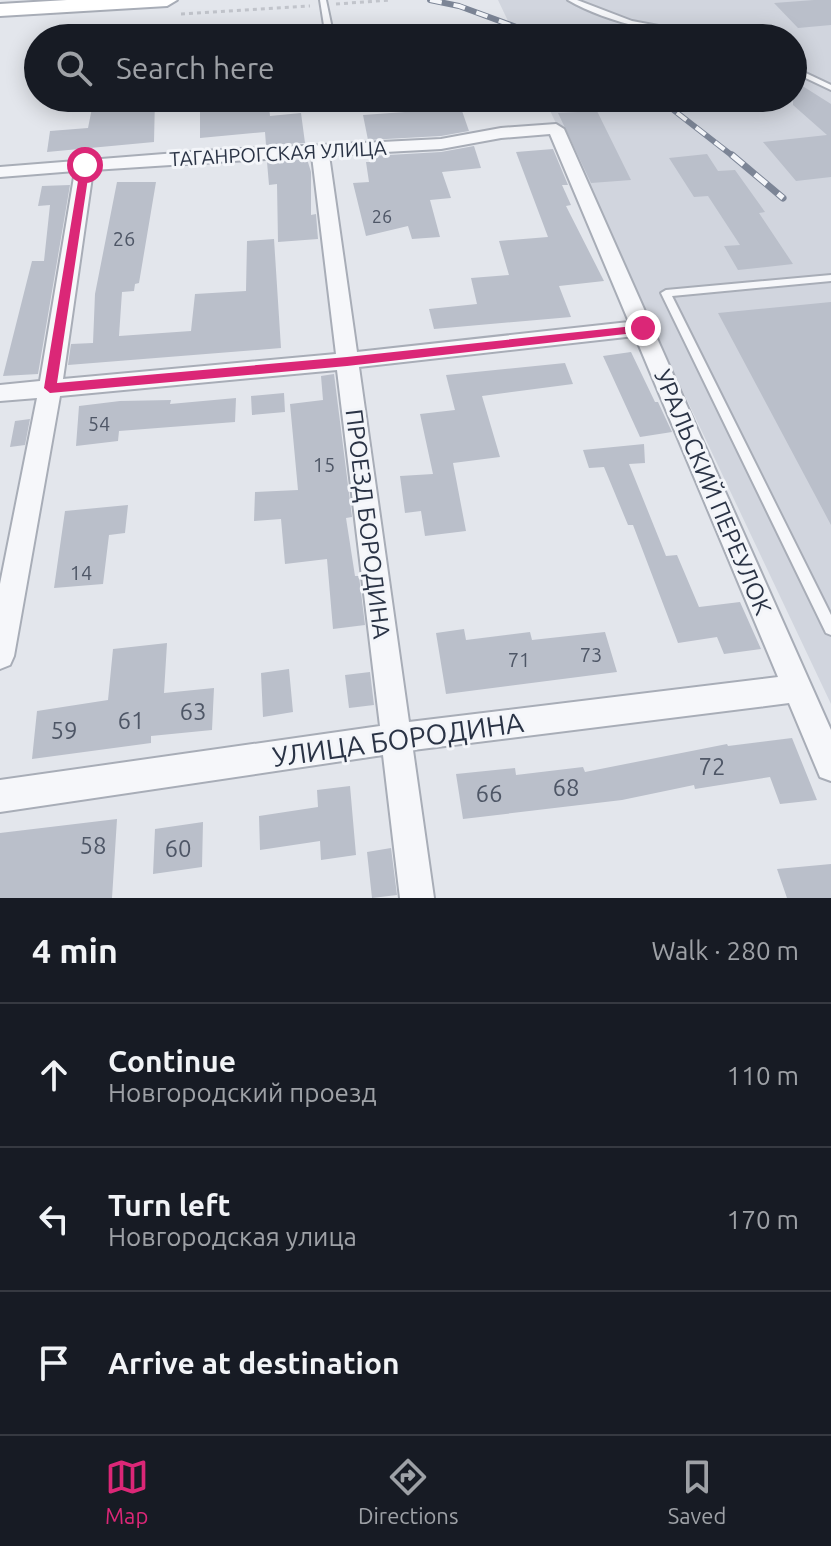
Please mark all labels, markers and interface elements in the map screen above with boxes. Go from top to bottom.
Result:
search box [24,24,807,112]
icon: search [52,46,96,90]
text: Search here [116,51,275,85]
street label: ТАГАНРОГСКАЯ УЛИЦА [169,136,387,170]
route start [67,147,103,183]
house number: 26 [372,206,392,226]
house number: 26 [113,227,135,250]
route end [625,310,661,346]
street label: УРАЛЬСКИЙ ПЕРЕУЛОК [649,365,778,619]
street label: ПРОЕЗД БОРОДИНА [341,408,396,641]
house number: 54 [88,412,110,435]
house number: 15 [313,453,335,476]
house number: 14 [70,561,92,584]
house number: 73 [580,643,602,666]
house number: 71 [508,648,530,671]
house number: 63 [179,698,207,725]
street label: УЛИЦА БОРОДИНА [270,706,526,772]
house number: 61 [117,707,145,734]
house number: 59 [50,717,78,744]
house number: 72 [698,753,726,780]
house number: 68 [552,774,580,801]
house number: 66 [475,780,503,807]
house number: 58 [79,832,107,859]
house number: 60 [164,835,192,862]
text: 4 min [32,931,118,969]
text: Walk · 280 m [651,936,799,965]
text: Continue [108,1044,236,1078]
icon: ahead [32,1053,76,1097]
text: 110 m [727,1061,799,1090]
text: Новгородский проезд [108,1078,377,1107]
text: Turn left [108,1188,230,1222]
icon: left [32,1197,76,1241]
text: 170 m [727,1205,799,1234]
text: Новгородская улица [108,1222,357,1251]
icon: arrive [32,1341,76,1385]
text: Arrive at destination [108,1346,400,1380]
tab: Map [105,1455,149,1528]
tab: Directions [358,1455,458,1528]
tab: Saved [668,1455,726,1528]

